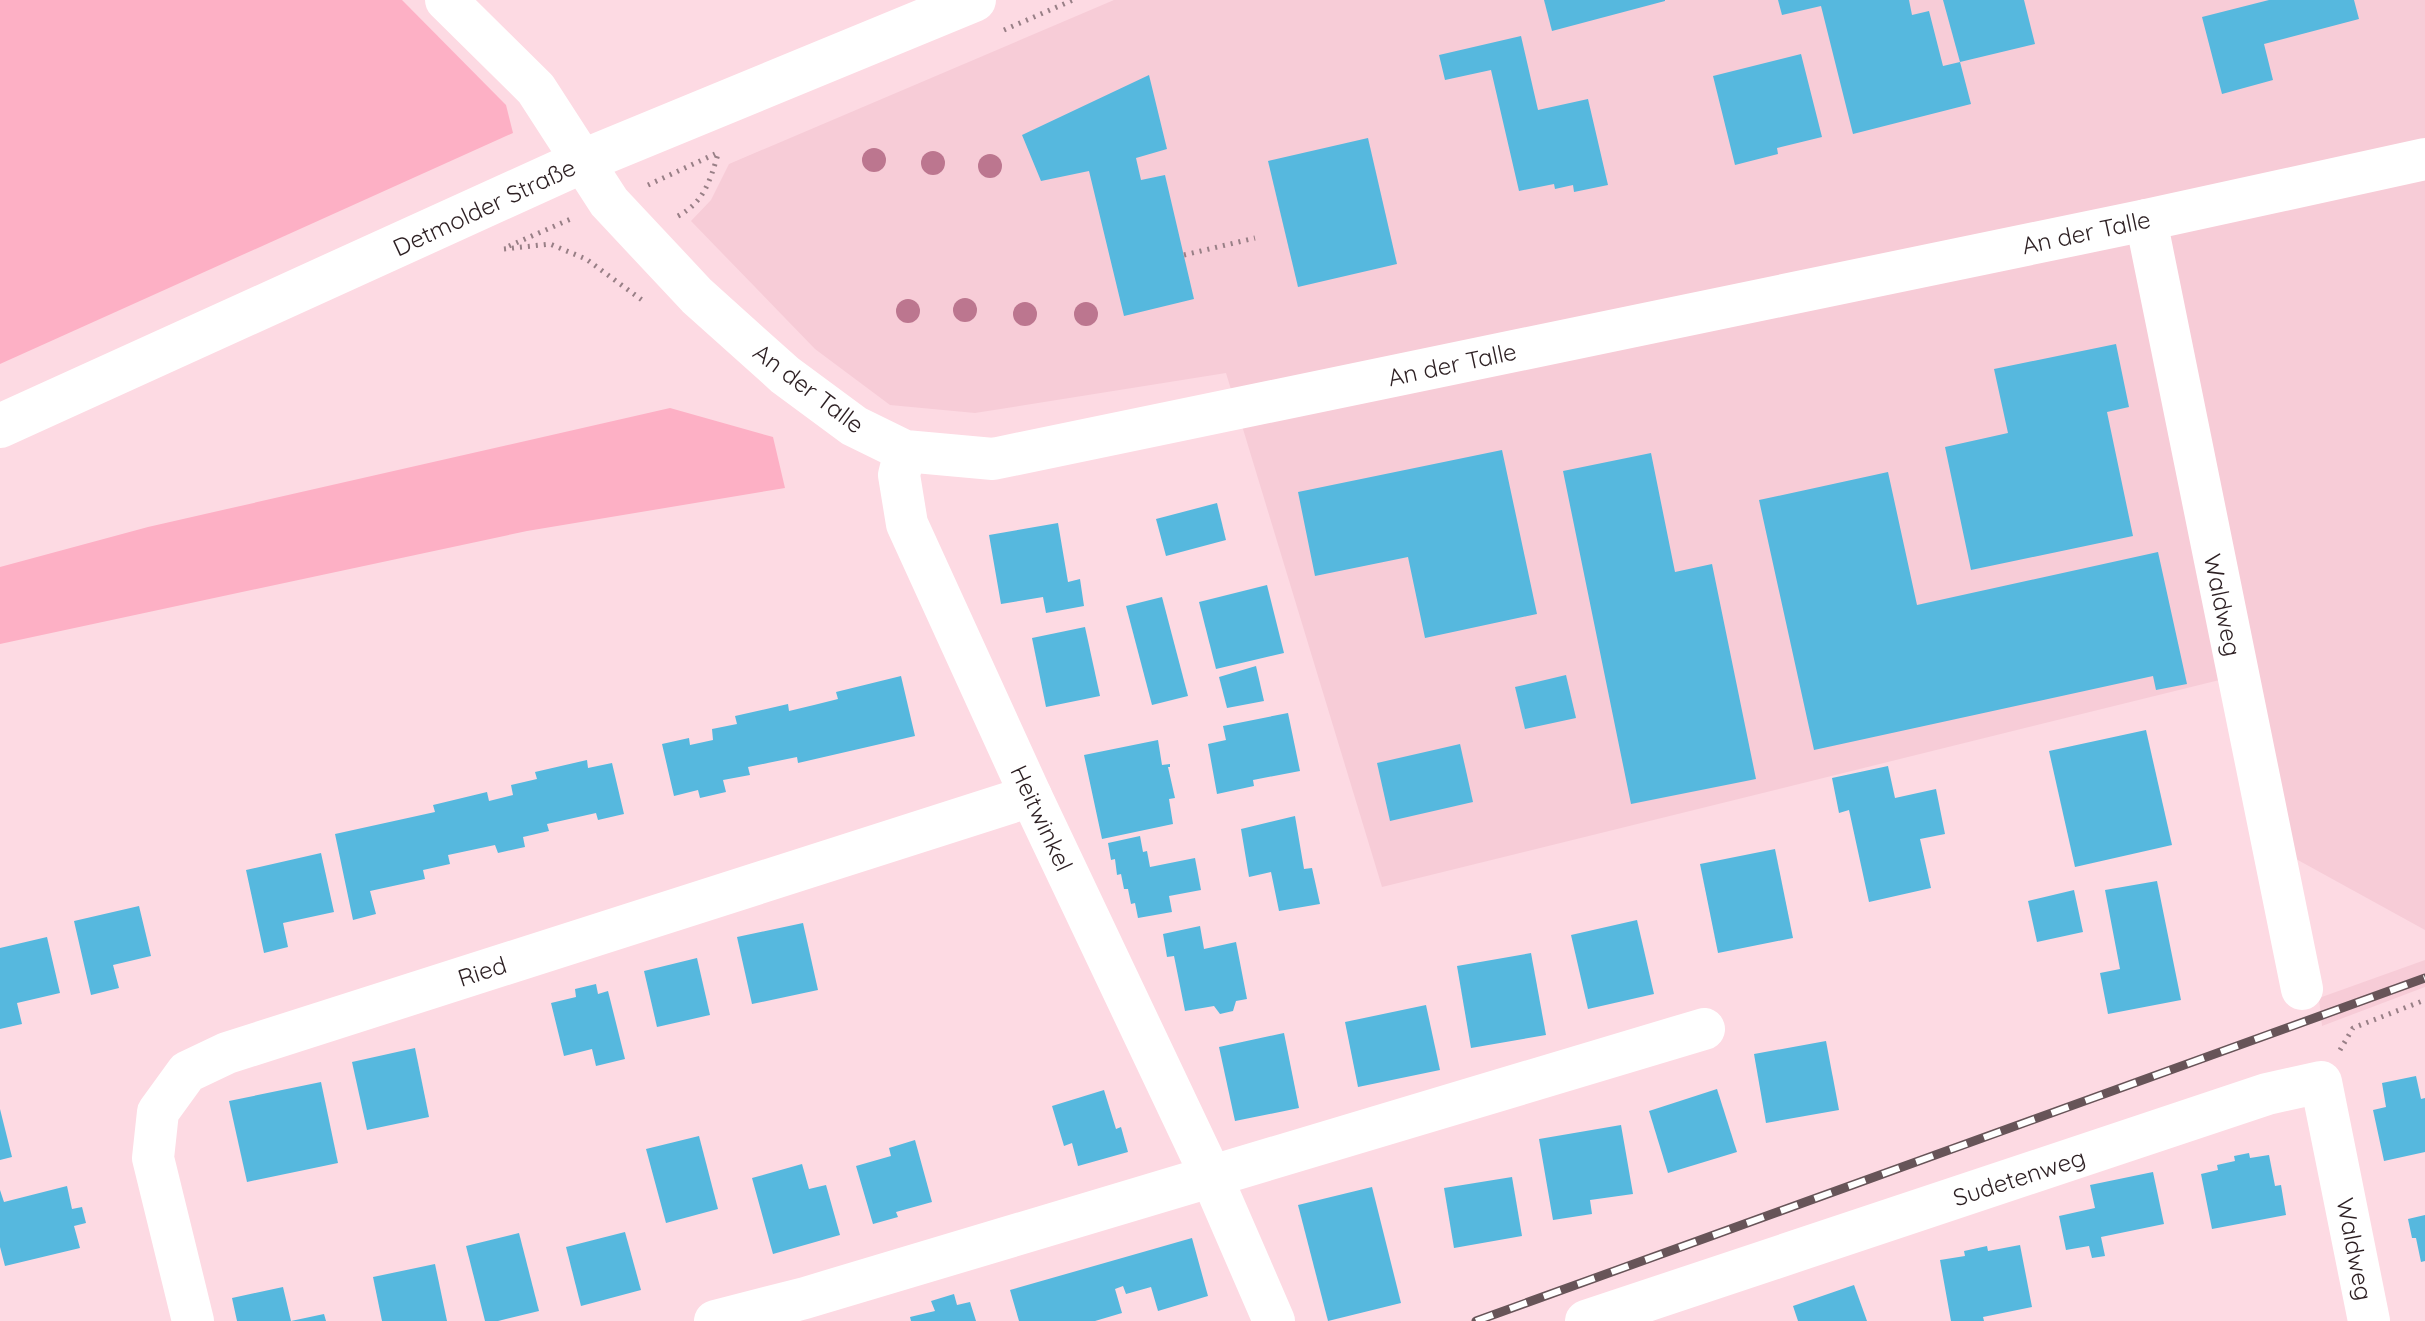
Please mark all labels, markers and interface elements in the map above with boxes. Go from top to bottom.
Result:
street label: Detmolder Straße [388,152,580,262]
street label: An der Talle [2019,204,2153,260]
street label: An der Talle [1385,336,1519,392]
street label: An der Talle [748,337,870,439]
street label: Waldweg [2198,551,2248,659]
street label: Heitwinkel [1004,760,1080,876]
street label: Ried [454,949,510,993]
street label: Sudetenweg [1949,1142,2089,1212]
street label: Waldweg [2330,1195,2380,1303]

